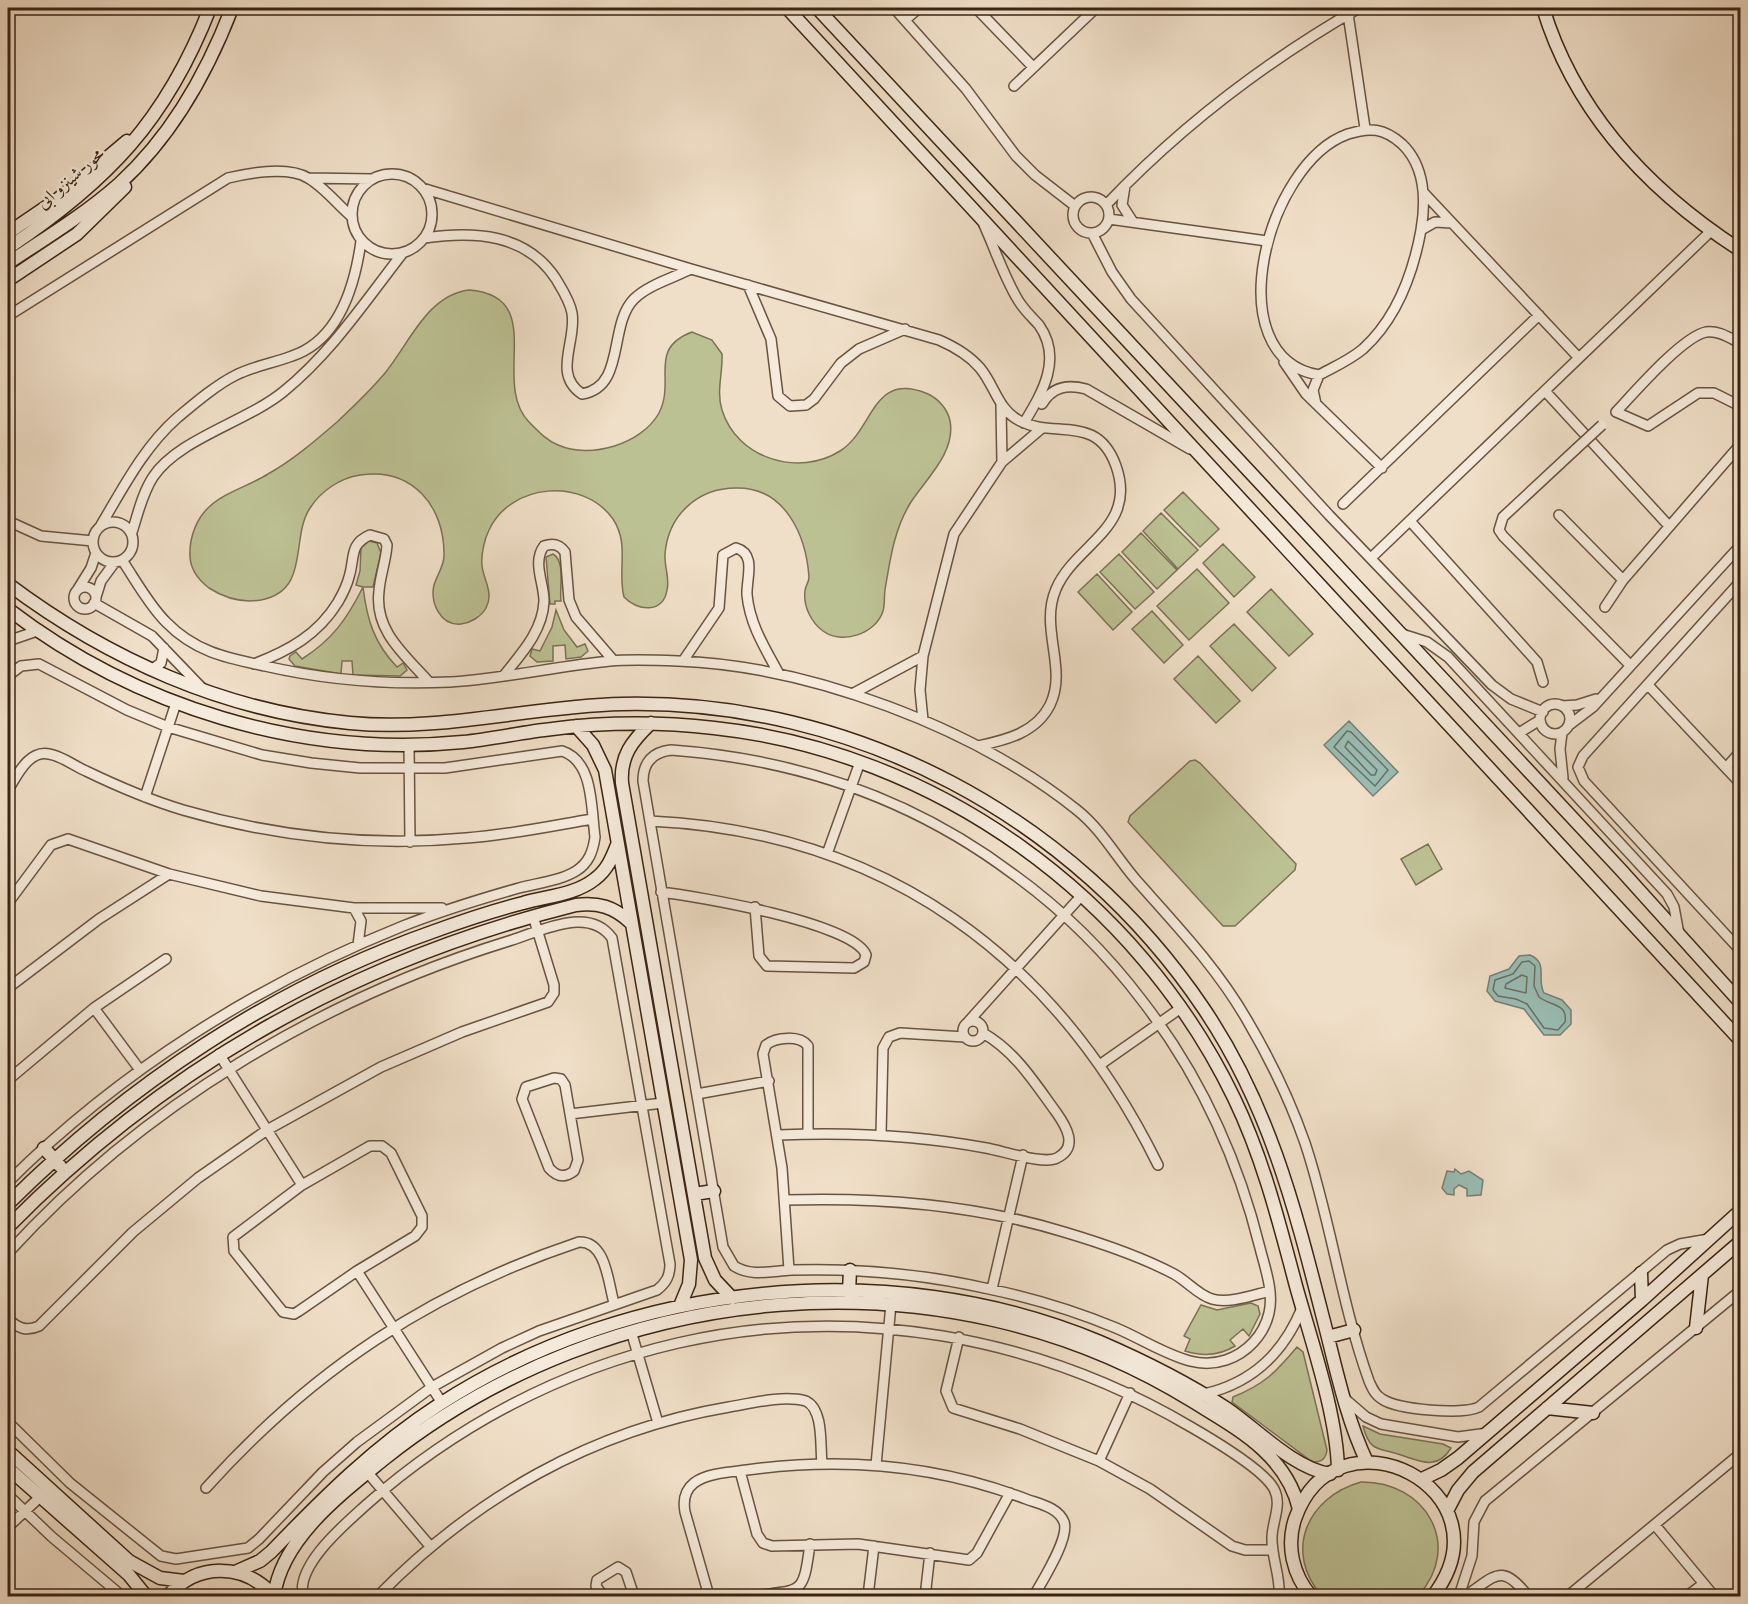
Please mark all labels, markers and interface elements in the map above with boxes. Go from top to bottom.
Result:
street label: محور شينزو ابى [32,143,110,215]

